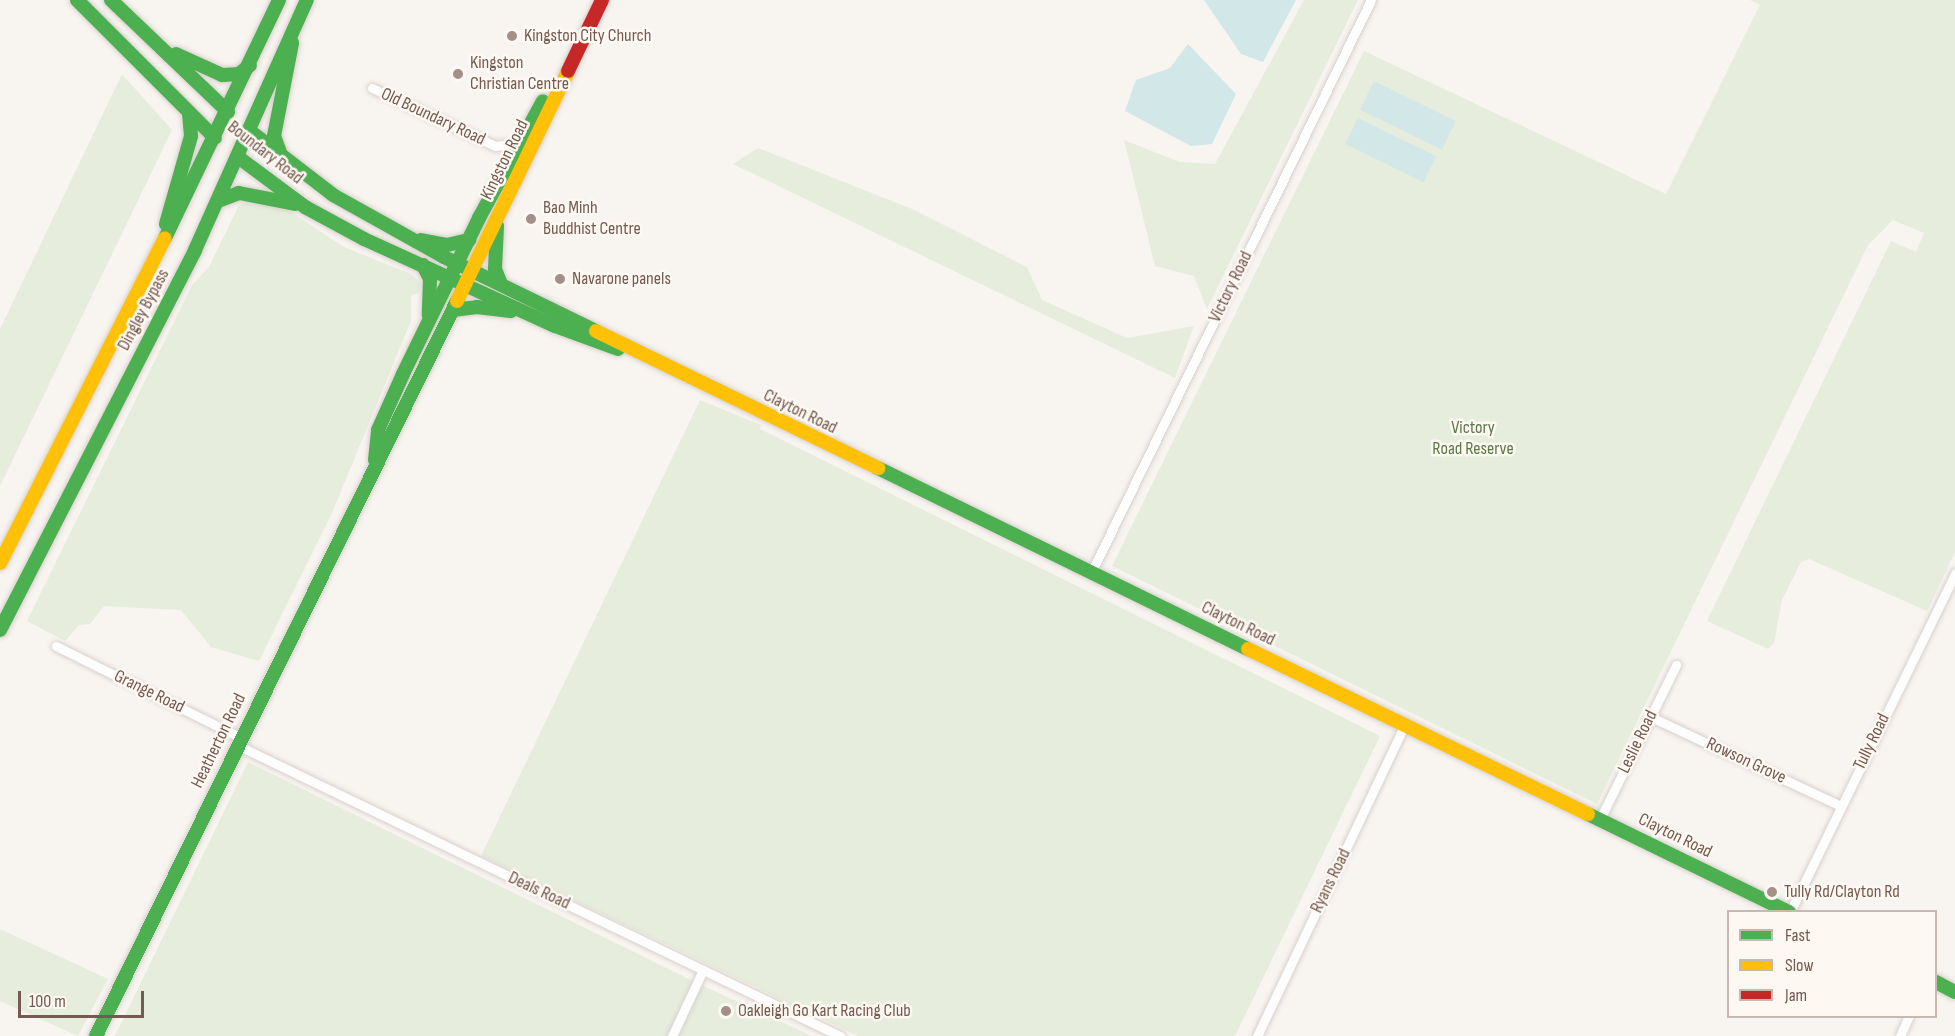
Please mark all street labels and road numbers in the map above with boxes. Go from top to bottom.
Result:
street label: Old Boundary Road [377,83,489,151]
street label: Boundary Road [223,117,307,189]
street label: Kingston Road [476,117,534,203]
street label: Victory Road [1205,248,1257,326]
street label: Dingley Bypass [114,266,174,354]
street label: Clayton Road [760,385,840,439]
street label: Clayton Road [1198,597,1278,651]
street label: Grange Road [110,666,188,718]
street label: Heatherton Road [187,690,251,792]
street label: Leslie Road [1614,707,1662,777]
street label: Tully Road [1849,710,1895,774]
street label: Rowson Grove [1703,733,1789,789]
street label: Clayton Road [1635,809,1715,863]
street label: Ryans Road [1306,845,1356,917]
street label: Deals Road [505,867,573,915]

